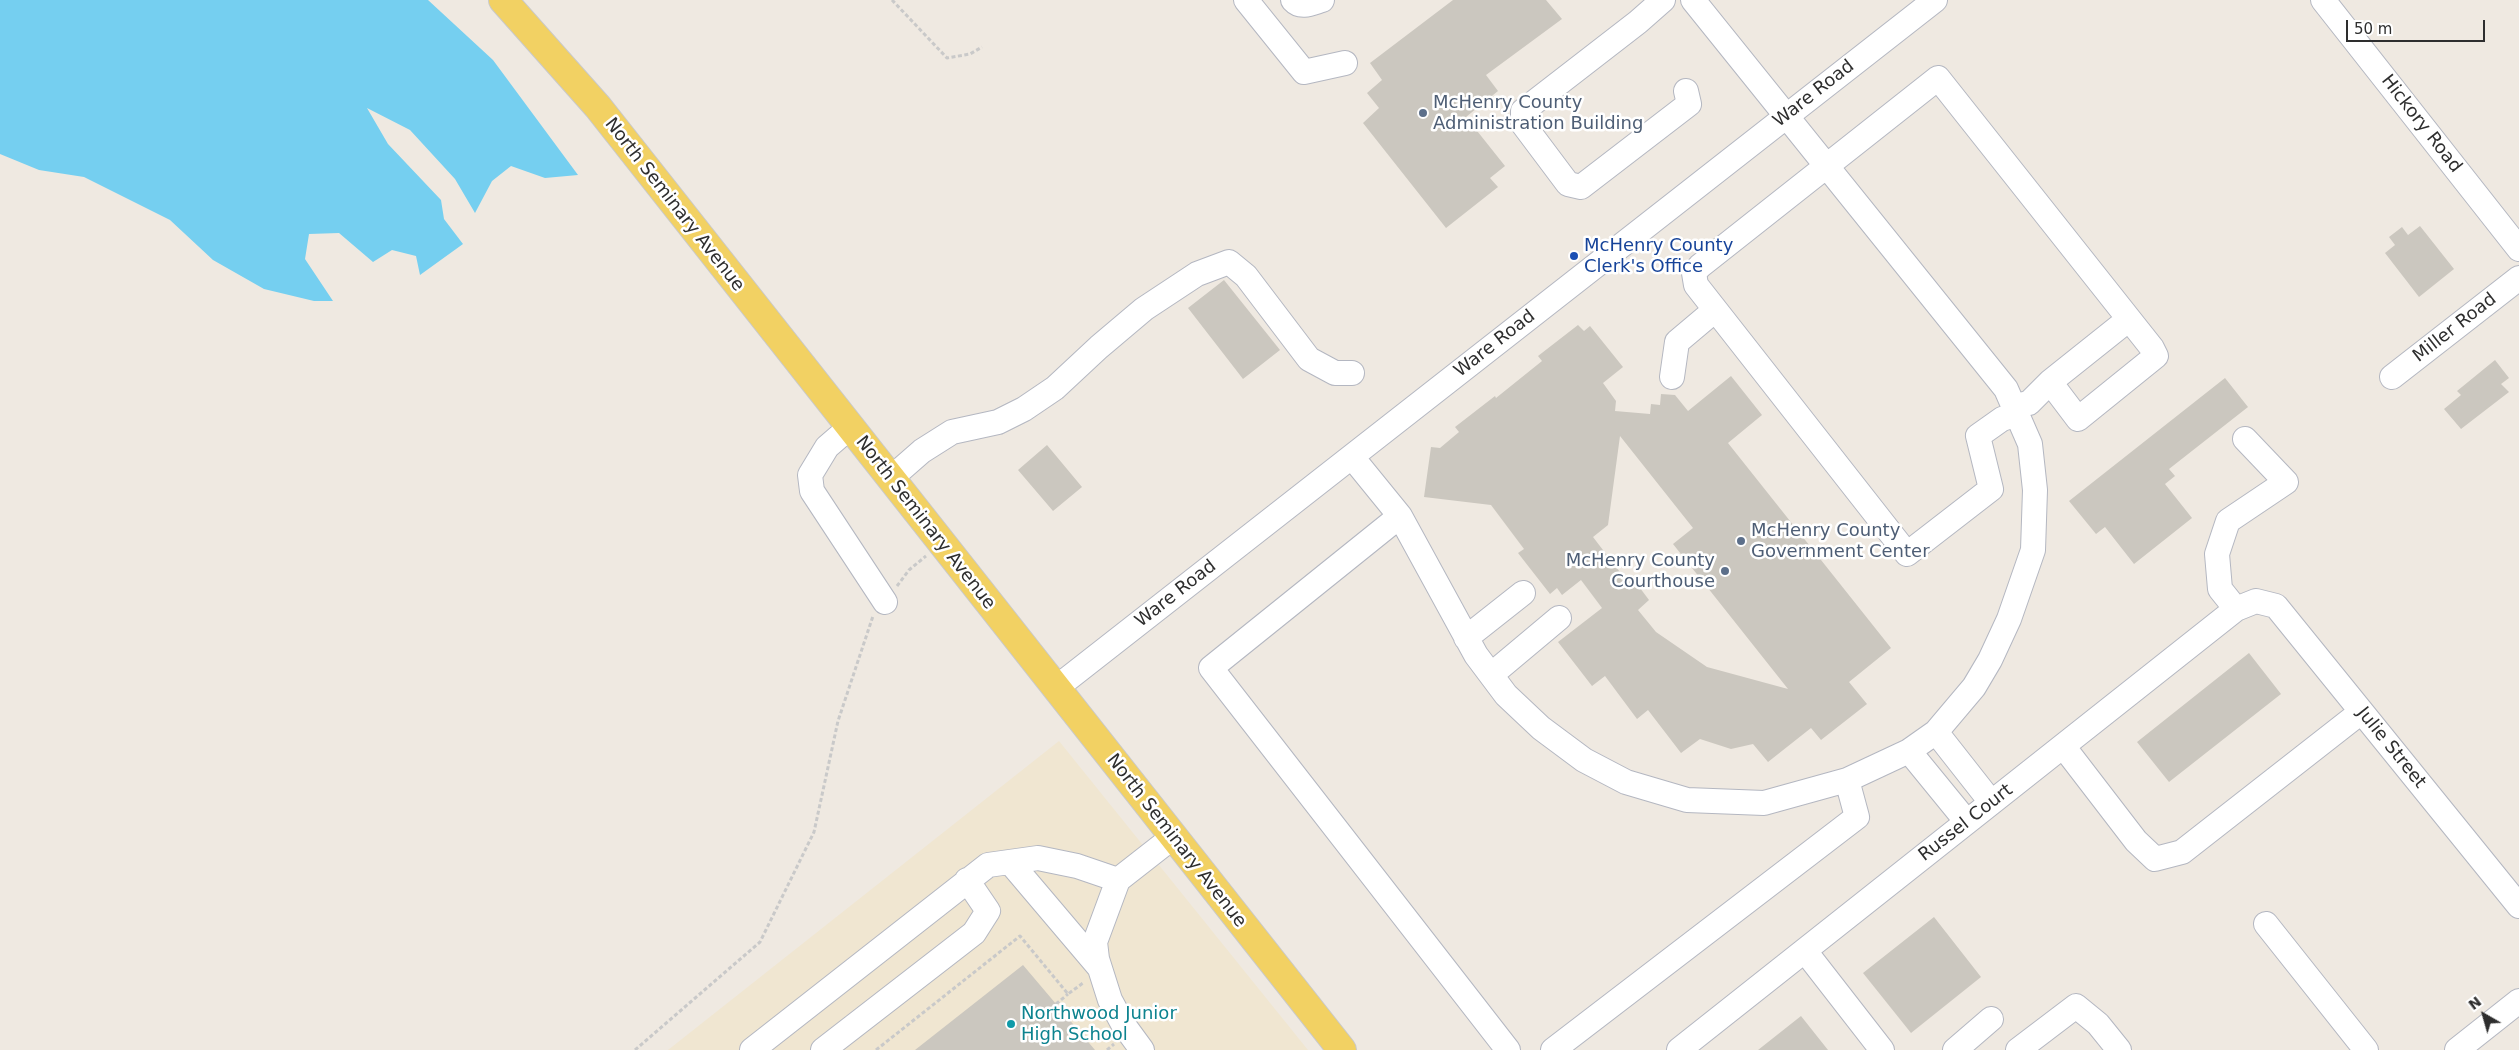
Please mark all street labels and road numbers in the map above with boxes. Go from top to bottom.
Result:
street label: Ware Road [1769,56,1859,132]
street label: Hickory Road [2376,71,2466,177]
street label: North Seminary Avenue [600,114,748,296]
street label: Miller Road [2409,289,2501,367]
street label: Ware Road [1450,306,1540,382]
street label: North Seminary Avenue [851,432,999,614]
street label: Ware Road [1131,556,1221,632]
street label: Julie Street [2352,703,2430,793]
street label: North Seminary Avenue [1102,750,1250,932]
street label: Russel Court [1915,780,2017,866]

